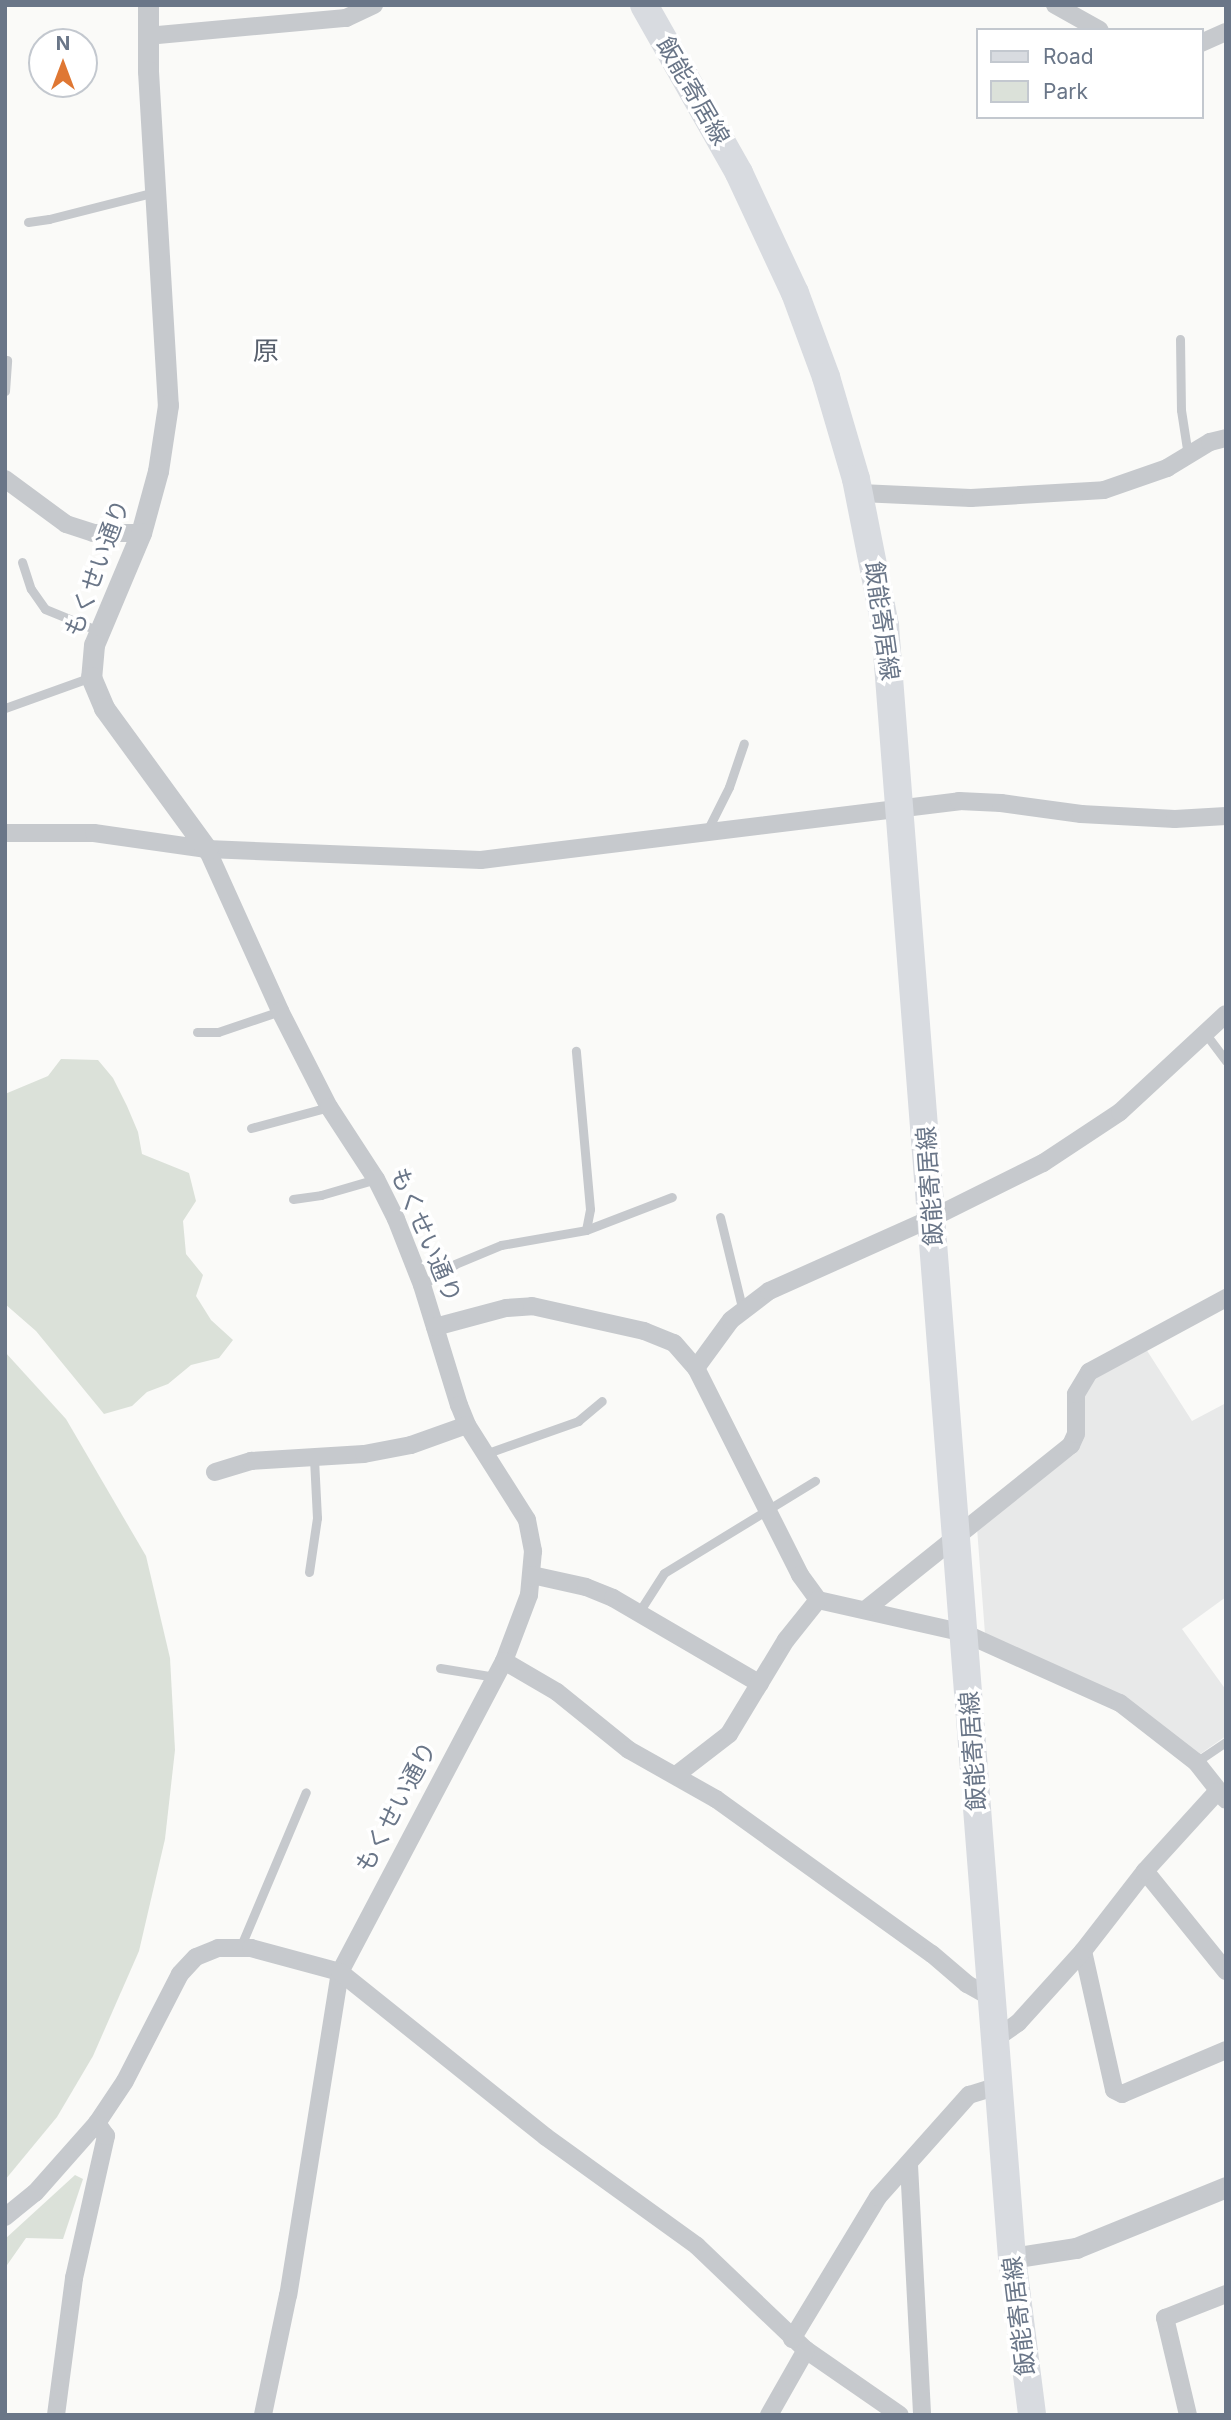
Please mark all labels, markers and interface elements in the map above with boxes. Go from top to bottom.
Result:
north arrow [28,28,98,98]
legend [976,28,1203,119]
text: N [56,32,70,55]
street label: 飯能寄居線 [651,32,735,150]
text: Road [1043,44,1094,69]
text: Park [1043,79,1088,104]
district label: 原 [253,335,279,367]
street label: もくせい通り [59,495,135,641]
street label: 飯能寄居線 [859,560,905,682]
street label: 飯能寄居線 [911,1125,949,1247]
street label: もくせい通り [385,1163,467,1307]
street label: 飯能寄居線 [954,1690,992,1812]
street label: もくせい通り [349,1737,443,1877]
street label: 飯能寄居線 [997,2255,1041,2377]

